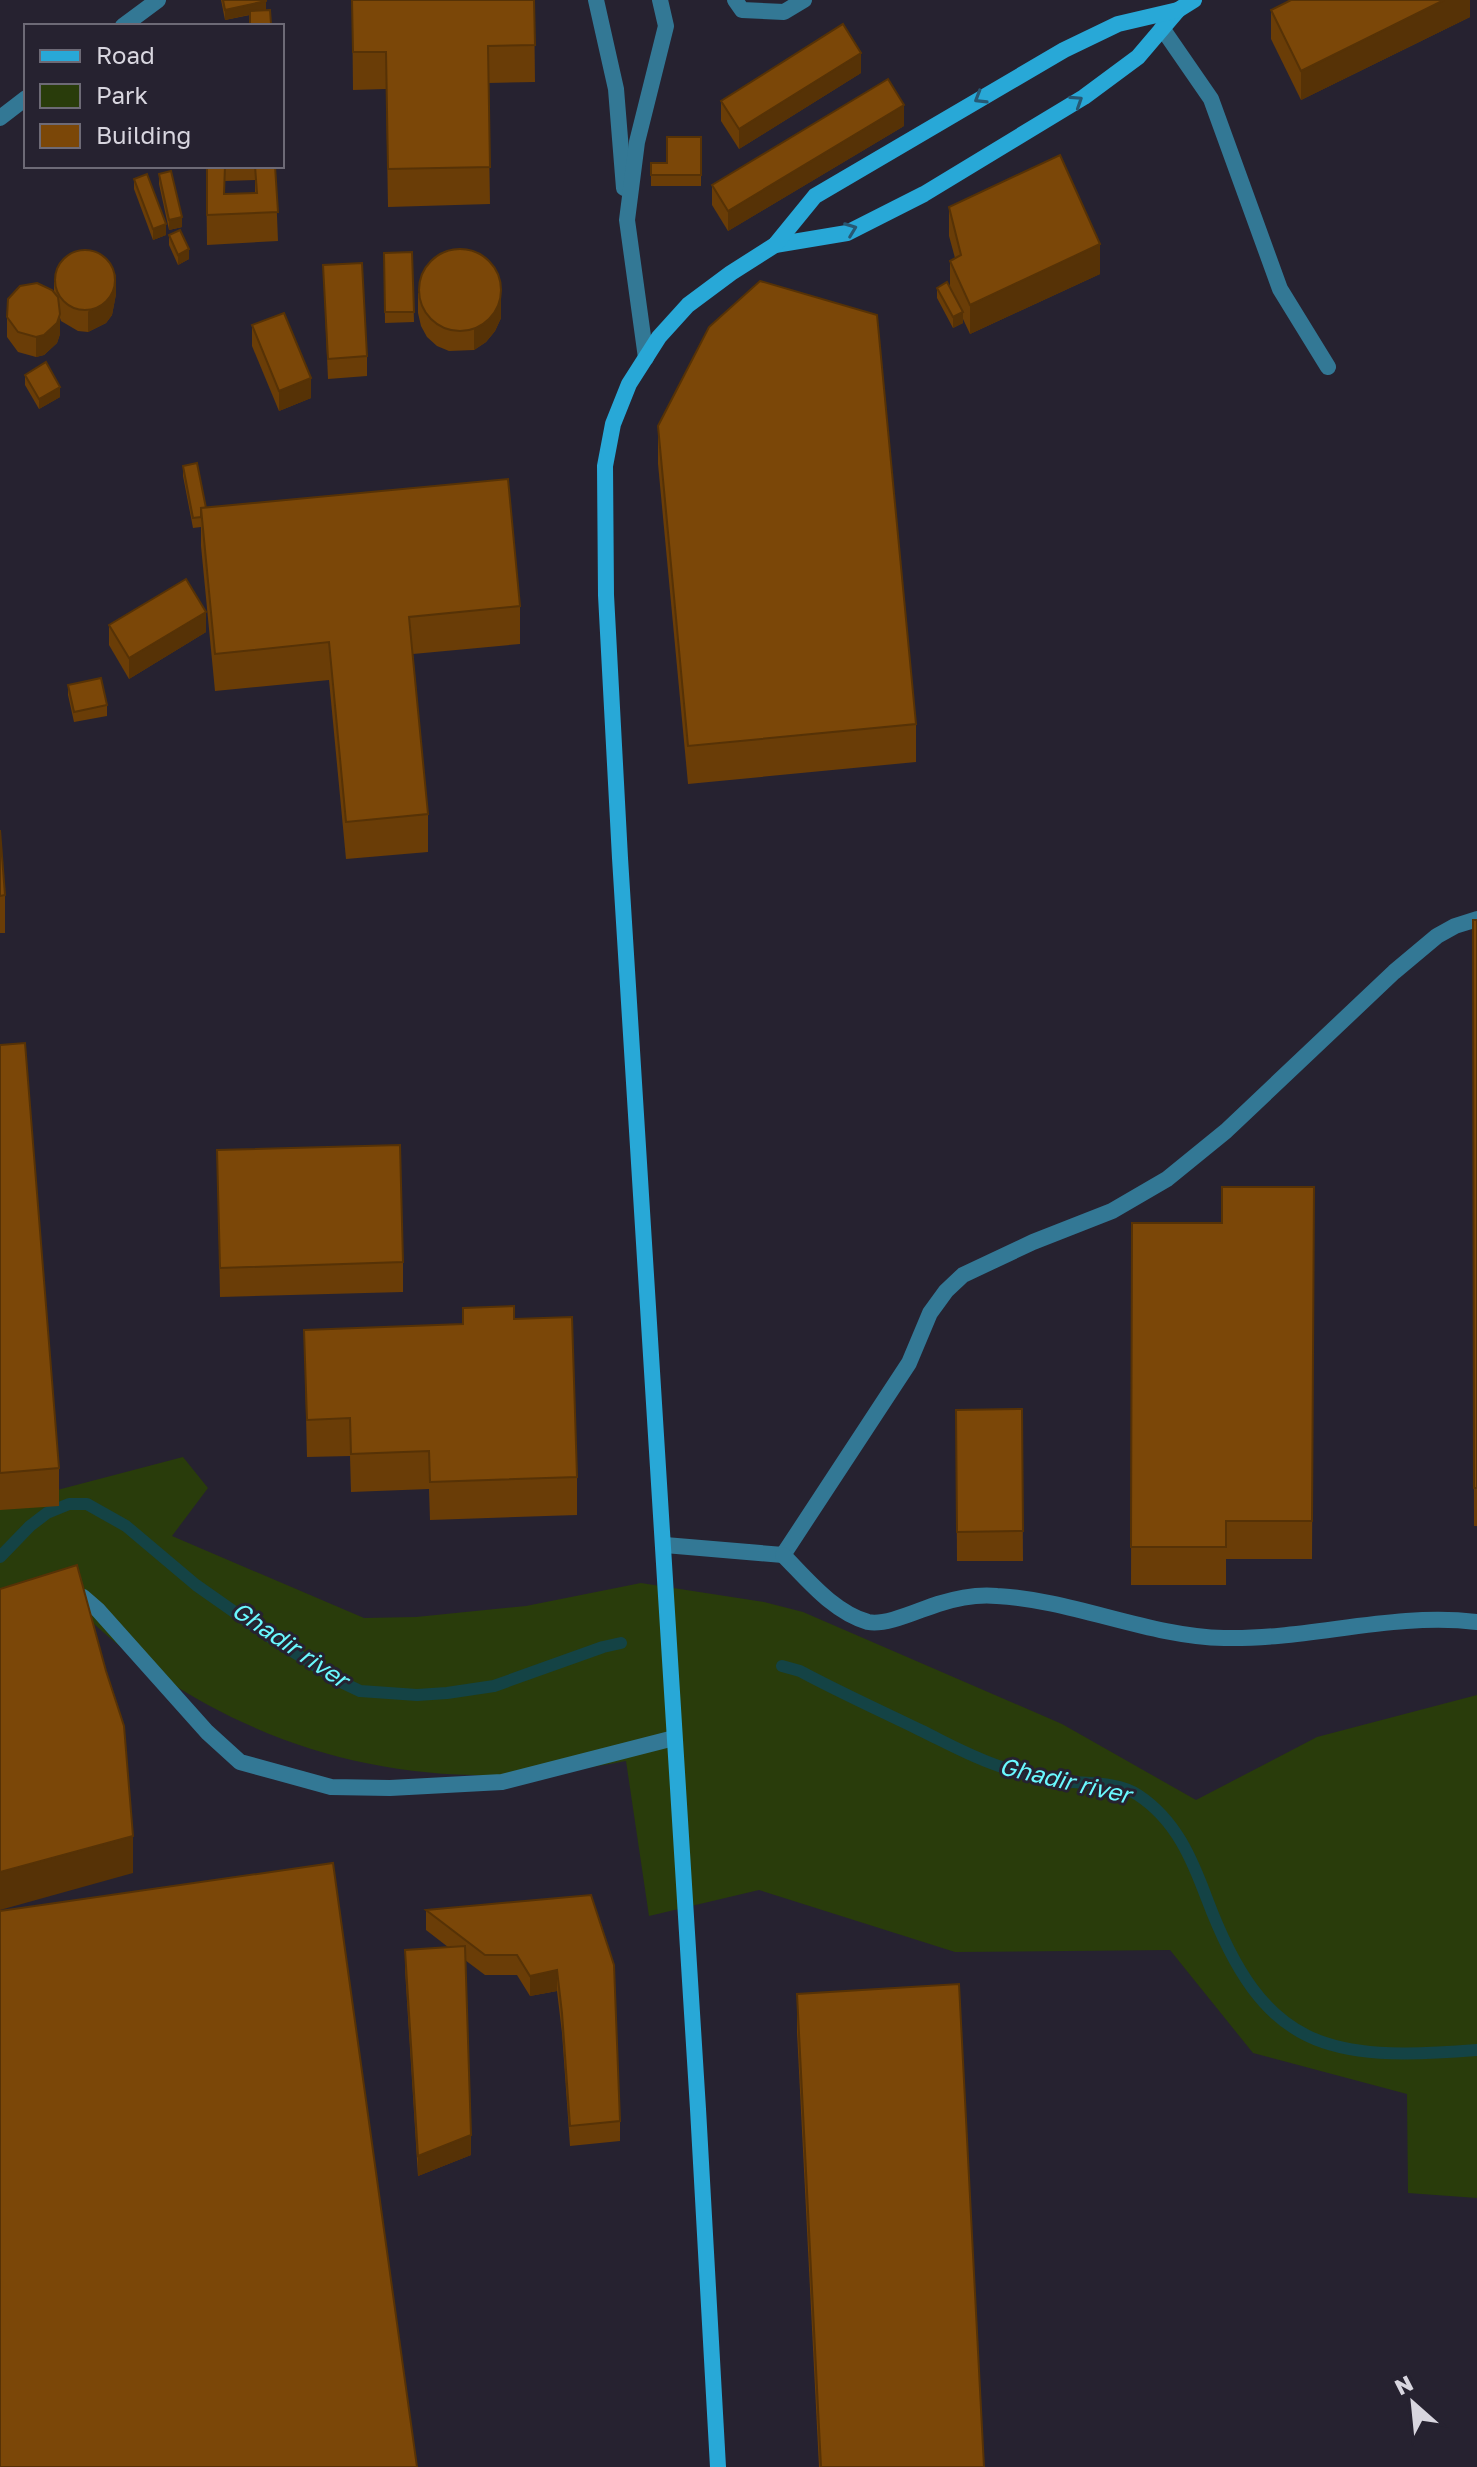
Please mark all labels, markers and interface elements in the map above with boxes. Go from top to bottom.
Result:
legend [24,24,284,168]
text: Road [96,40,155,69]
text: Park [96,80,148,109]
one-way arrow [974,88,989,104]
one-way arrow [1068,96,1083,111]
text: Building [96,120,191,149]
one-way arrow [843,222,857,239]
water label: Ghadir river [227,1594,357,1695]
water label: Ghadir river [997,1750,1137,1810]
north arrow [1373,2363,1453,2443]
text: N [1390,2369,1417,2401]

